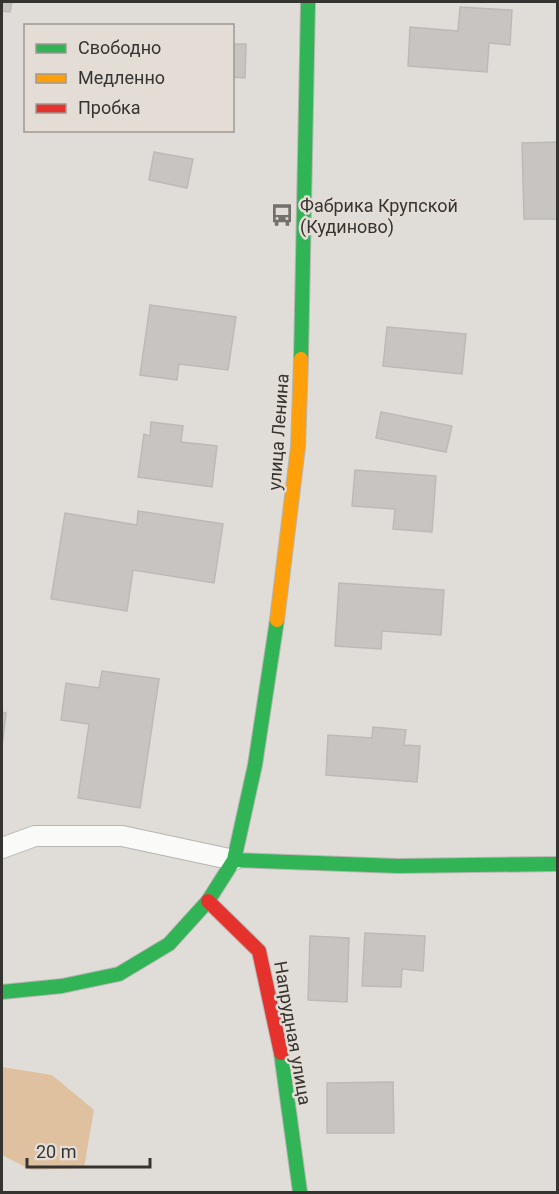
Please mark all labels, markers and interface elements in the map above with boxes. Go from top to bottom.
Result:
legend [24,24,234,132]
text: Свободно [78,37,161,58]
text: Медленно [78,67,165,88]
text: Пробка [78,97,141,118]
place label: Фабрика Крупской (Кудиново) [300,195,458,238]
bus stop icon: Фабрика Крупской (Кудиново) [269,202,295,228]
street label: улица Ленина [263,373,293,491]
street label: Напрудная улица [270,959,316,1107]
scale bar [27,1131,150,1169]
text: 20 m [36,1141,76,1162]

